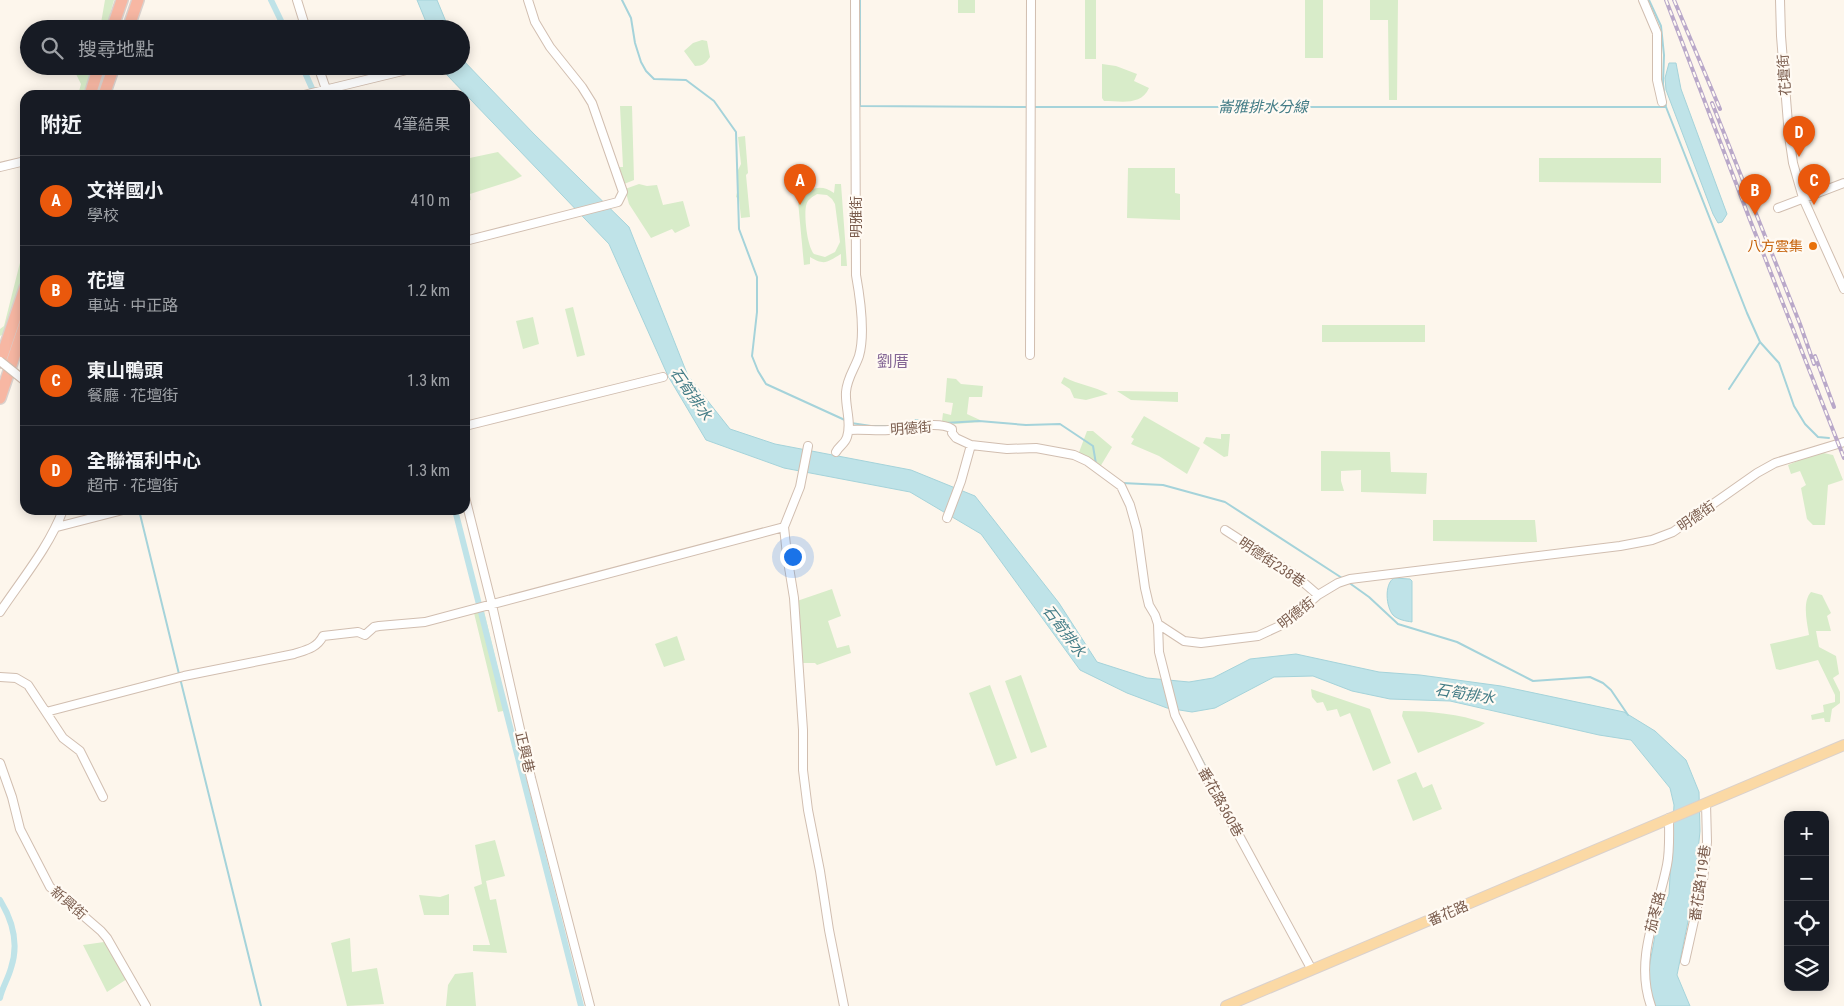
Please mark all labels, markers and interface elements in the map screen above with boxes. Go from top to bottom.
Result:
search box [20,20,470,75]
icon: search [38,34,66,62]
text: 搜尋地點 [78,38,154,61]
street label: 花壇街 [1775,53,1793,97]
water label: 崙雅排水分線 [1218,98,1310,116]
text: 附近 [40,113,82,137]
text: 4筆結果 [394,115,450,134]
pin: D [1783,116,1815,157]
pin: A [784,164,816,205]
pin: C [1798,164,1830,205]
pin: B [1739,174,1771,215]
text: 文祥國小 [87,179,163,202]
text: A [51,191,61,210]
text: 410 m [411,191,450,210]
street label: 明雅街 [848,196,864,238]
text: 學校 [87,206,119,225]
place label: 八方雲集 [1747,238,1803,254]
marker: 八方雲集 [1807,240,1819,252]
text: 花壇 [87,269,125,292]
text: B [52,281,60,300]
text: 1.2 km [407,281,450,300]
text: 車站 · 中正路 [87,296,178,315]
district label: 劉厝 [877,352,909,371]
text: 東山鴨頭 [87,359,163,382]
water label: 石筍排水 [666,364,716,425]
text: C [51,371,61,390]
text: 1.3 km [407,371,450,390]
text: 餐廳 · 花壇街 [87,386,178,405]
street label: 明德街 [889,419,933,437]
text: 全聯福利中心 [87,449,201,472]
text: D [51,461,61,480]
text: 1.3 km [407,461,450,480]
text: 超市 · 花壇街 [87,476,178,495]
street label: 明德街 [1674,498,1718,534]
street label: 明德街238巷 [1236,534,1308,590]
your location [780,544,806,570]
street label: 明德街 [1275,594,1317,632]
water label: 石筍排水 [1039,602,1090,661]
water label: 石筍排水 [1434,680,1497,708]
street label: 正興巷 [512,730,538,774]
street label: 番花路360巷 [1195,765,1247,839]
map controls [1784,811,1829,991]
button: + [1784,811,1829,856]
street label: 番花路119巷 [1687,844,1713,922]
button: − [1784,856,1829,901]
street label: 新興街 [48,883,90,923]
street label: 茄苳路 [1642,890,1668,934]
street label: 番花路 [1426,897,1470,929]
button: locate [1784,901,1829,946]
button: layers [1784,946,1829,991]

